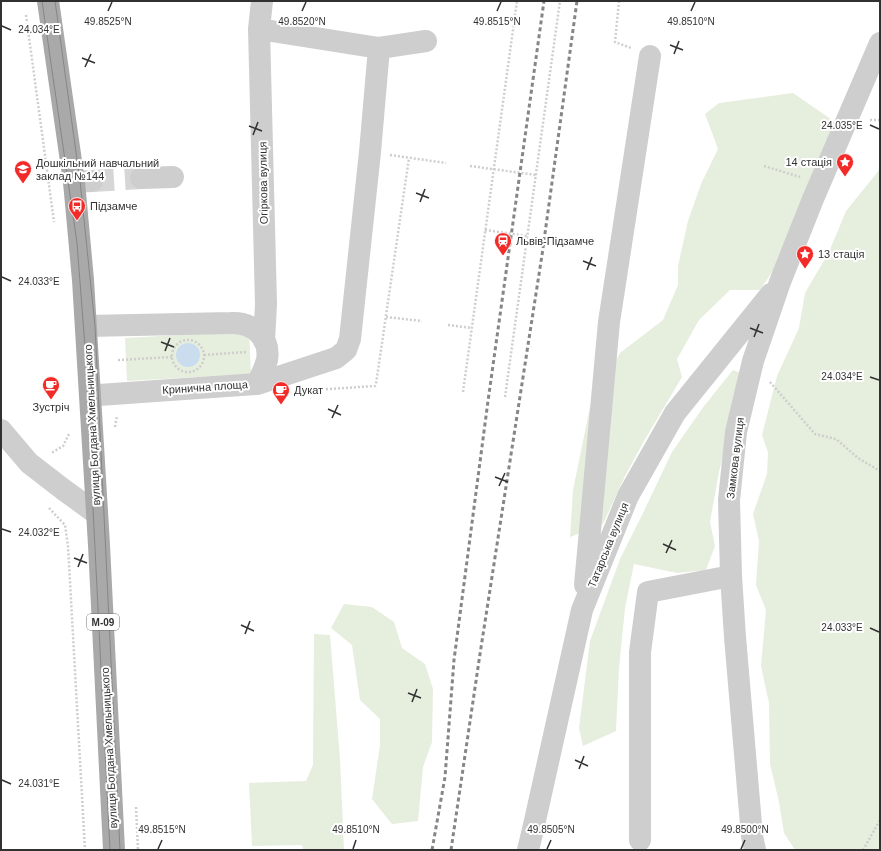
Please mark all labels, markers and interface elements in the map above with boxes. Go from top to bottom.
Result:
text: 49.8525°N [84,16,132,27]
text: 49.8520°N [278,16,326,27]
text: 49.8515°N [473,16,521,27]
text: 49.8510°N [667,16,715,27]
text: 24.034°E [18,24,60,35]
text: 24.035°E [821,120,863,131]
street label: Огіркова вулиця [256,141,270,224]
place icon: 14 стація [835,152,855,177]
place label: 14 стація [785,156,832,168]
place label: Дошкільний навчальний заклад №144 [36,157,159,182]
school or university icon: Дошкільний навчальний заклад №144 [13,159,33,184]
bus stop icon: Підзамче [67,196,87,221]
place label: Підзамче [90,200,137,212]
station icon: Львів-Підзамче [493,231,513,256]
place label: Львів-Підзамче [516,235,594,247]
place icon: 13 стація [795,244,815,269]
place label: 13 стація [818,248,865,260]
text: 24.033°E [18,276,60,287]
street label: вулиця Богдана Хмельницького [82,344,102,506]
text: 24.034°E [821,371,863,382]
cafe icon: Зустріч [41,375,61,400]
street label: Кринична площа [162,378,249,396]
cafe icon: Дукат [271,380,291,405]
place label: Дукат [294,384,323,396]
place label: Зустріч [33,401,69,413]
street label: Замкова вулиця [724,417,746,499]
street label: Татарська вулиця [586,501,631,589]
text: 24.032°E [18,527,60,538]
road number: М-09 [87,614,119,630]
text: 24.033°E [821,622,863,633]
street label: вулиця Богдана Хмельницького [99,667,119,829]
text: 24.031°E [18,778,60,789]
text: 49.8515°N [138,824,186,835]
text: 49.8510°N [332,824,380,835]
text: 49.8505°N [527,824,575,835]
text: 49.8500°N [721,824,769,835]

